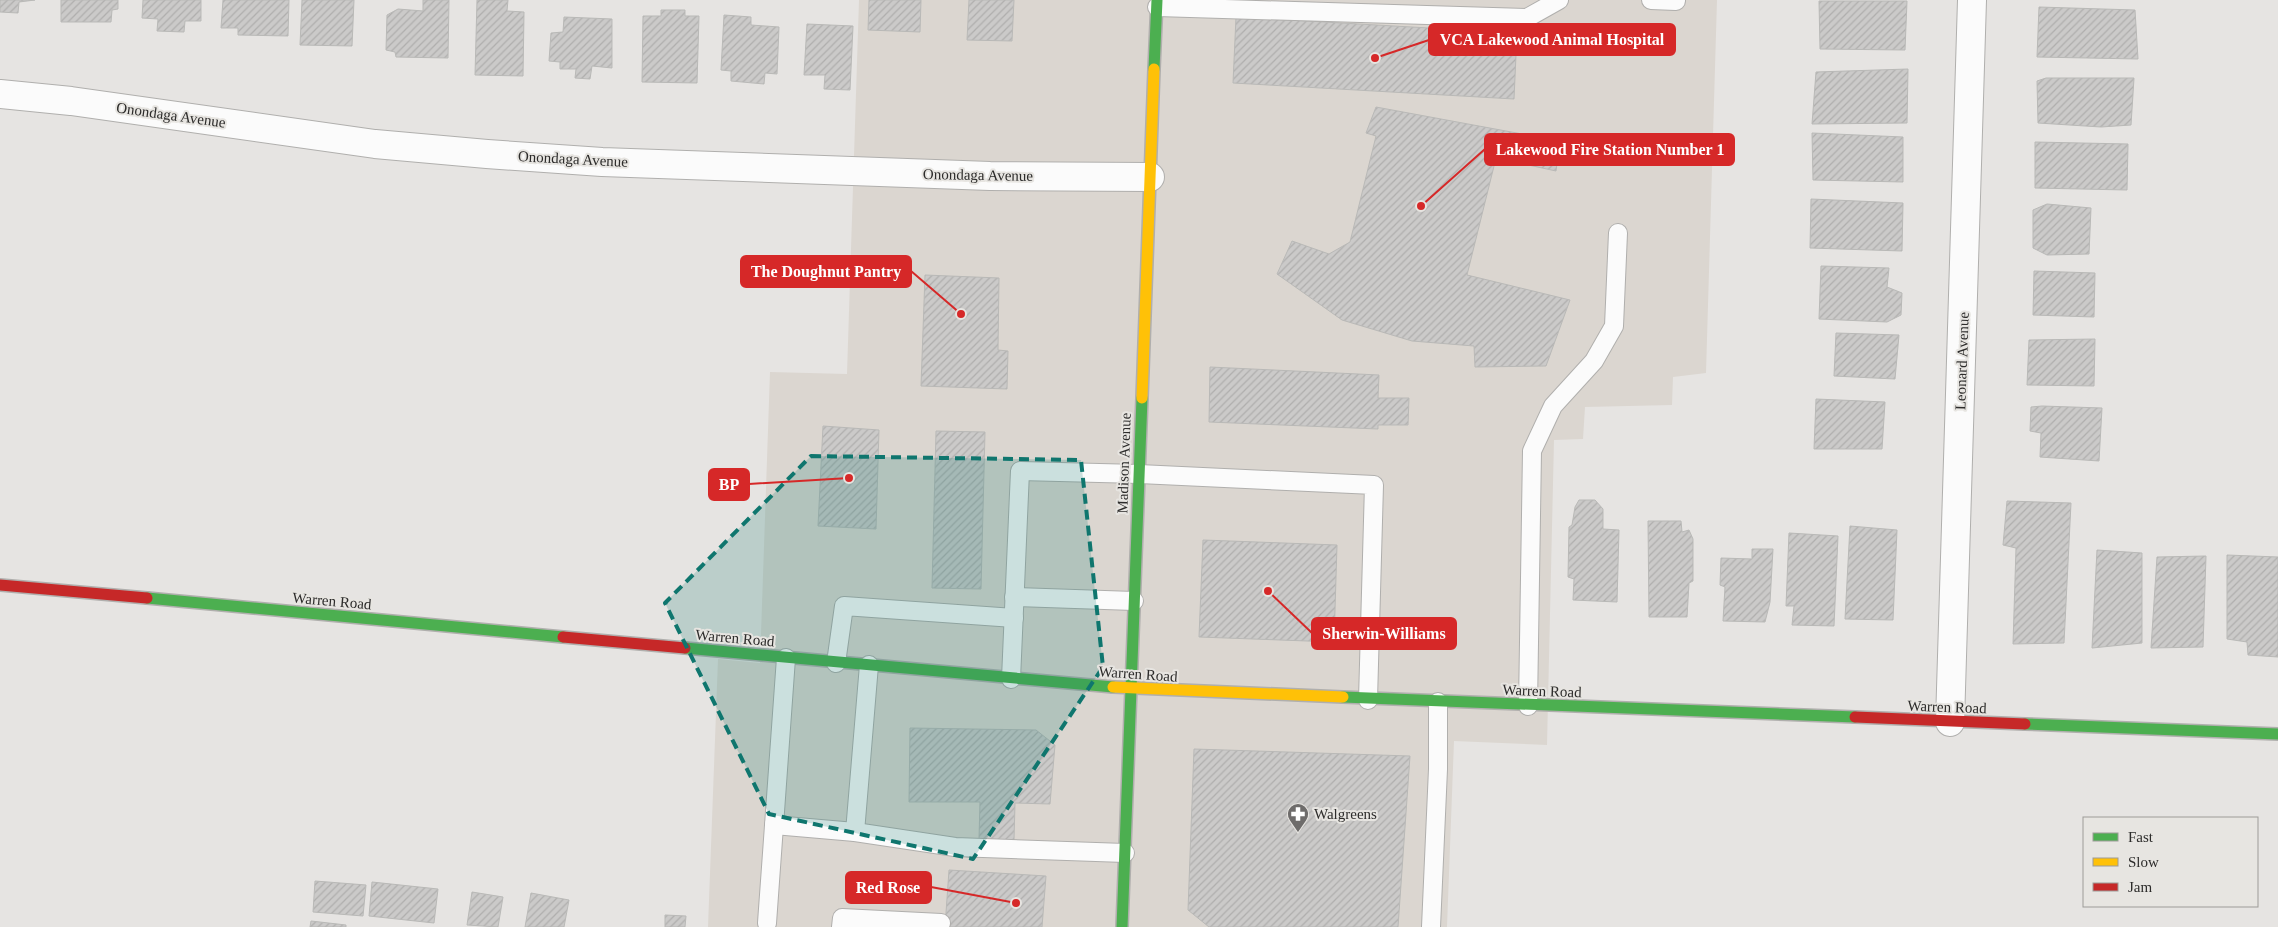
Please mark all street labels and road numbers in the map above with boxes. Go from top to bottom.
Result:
street label: Onondaga Avenue [115,99,227,131]
street label: Onondaga Avenue [518,148,629,170]
street label: Onondaga Avenue [923,166,1034,184]
street label: Leonard Avenue [1952,311,1972,410]
street label: Madison Avenue [1114,412,1134,514]
street label: Warren Road [292,590,373,612]
street label: Warren Road [695,627,776,649]
street label: Warren Road [1098,663,1179,685]
street label: Warren Road [1502,682,1582,700]
street label: Warren Road [1907,698,1987,716]

